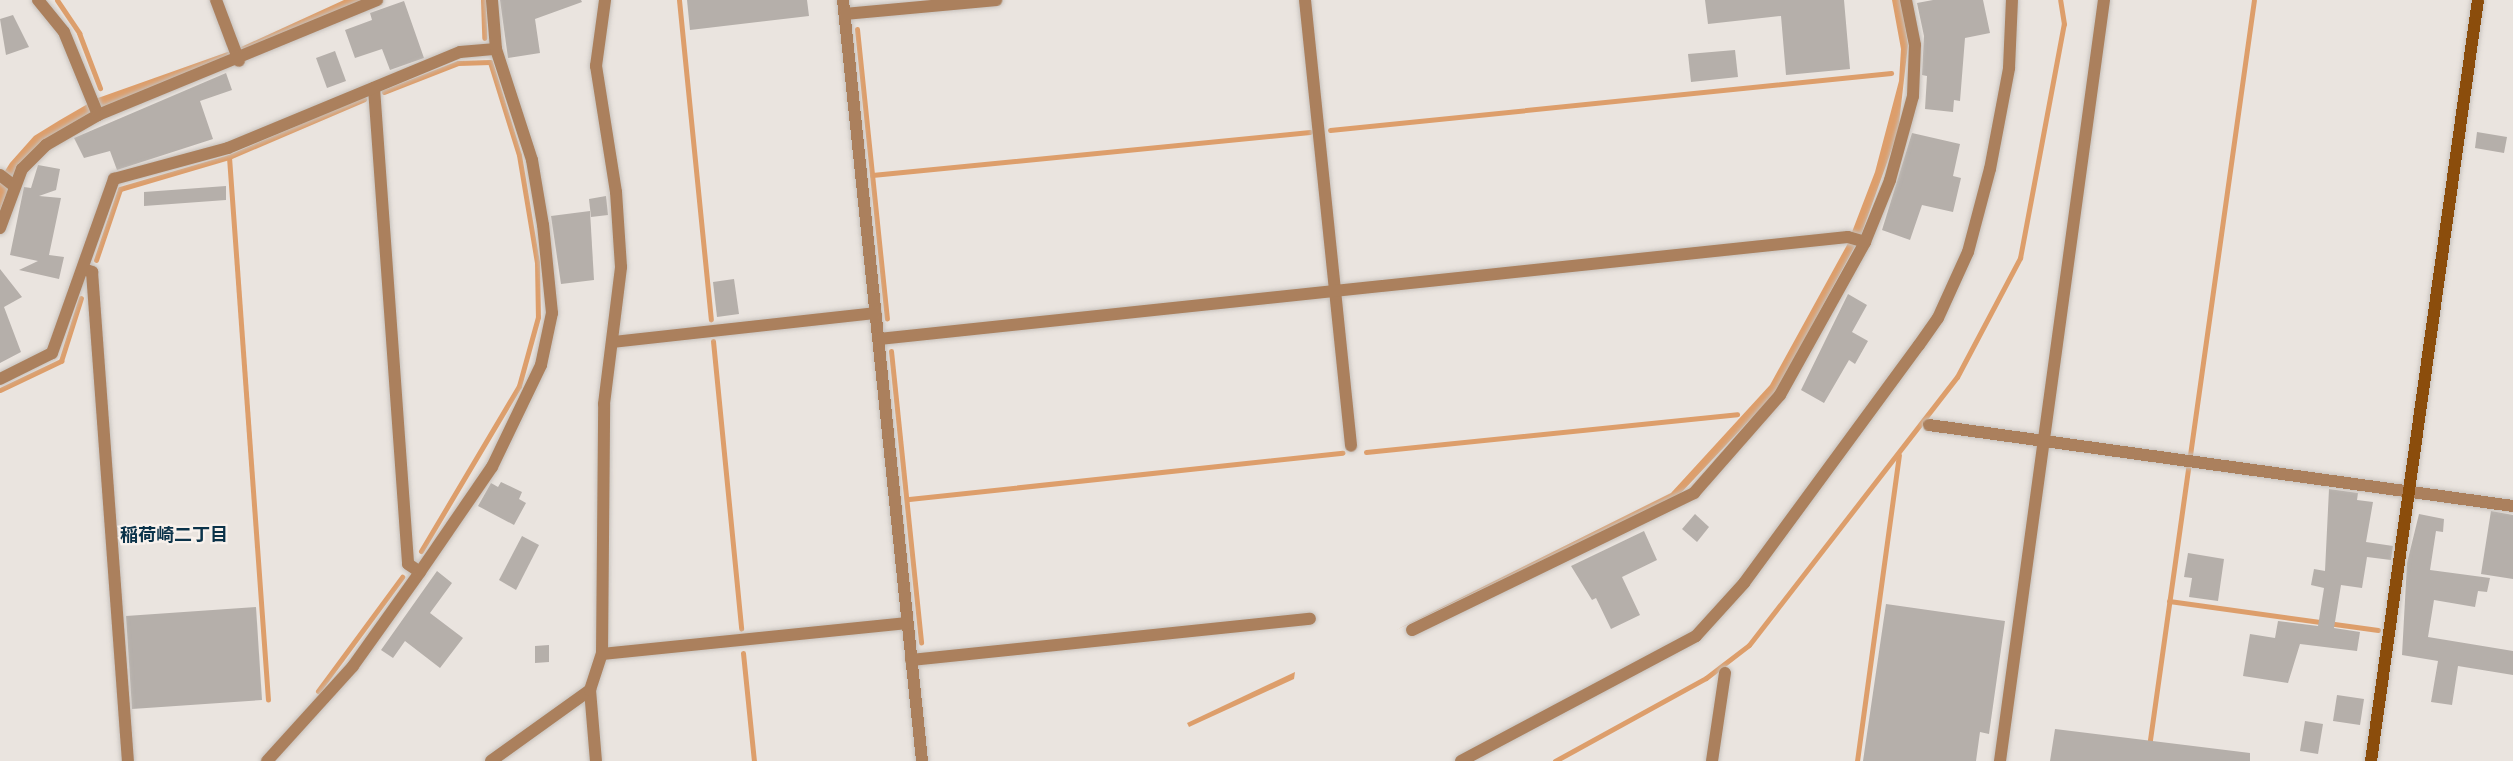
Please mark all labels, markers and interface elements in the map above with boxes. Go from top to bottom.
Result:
district label: 稲荷崎二丁目 [120,524,228,546]

